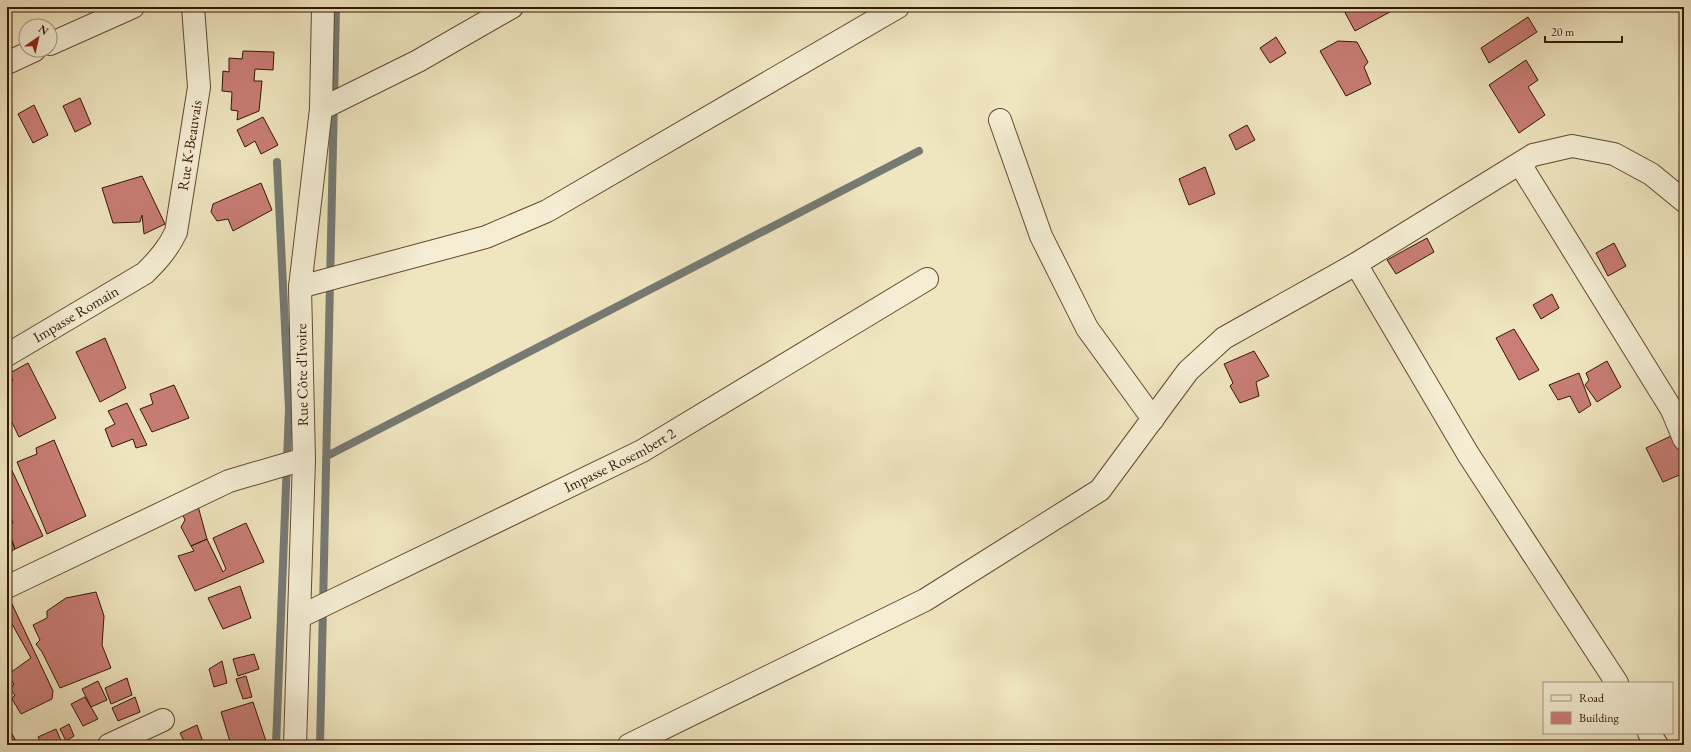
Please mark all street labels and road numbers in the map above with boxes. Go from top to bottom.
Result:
street label: Rue K-Beauvais [173,98,206,192]
street label: Impasse Romain [29,281,122,346]
street label: Rue Côte d'Ivoire [291,323,312,427]
street label: Impasse Rosembert 2 [561,423,679,496]

